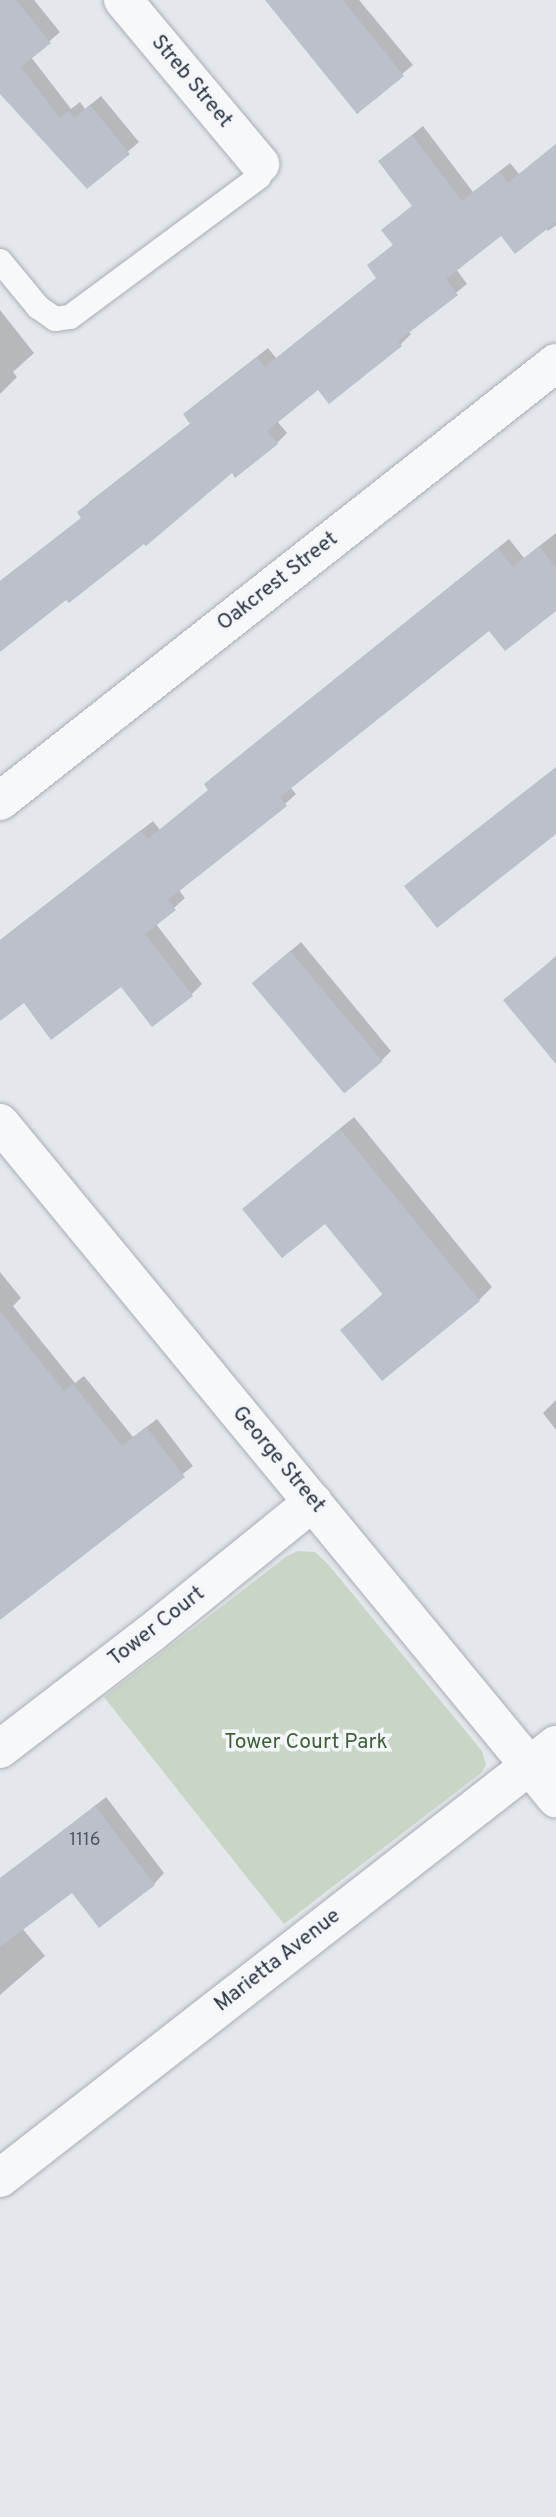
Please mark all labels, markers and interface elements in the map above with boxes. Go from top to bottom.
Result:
street label: Streb Street [145,31,237,133]
street label: Oakcrest Street [213,527,343,637]
street label: George Street [226,1402,330,1518]
street label: Tower Court [104,1582,210,1672]
park label: Tower Court Park [224,1730,388,1756]
house number: 1116 [70,1830,100,1852]
street label: Marietta Avenue [210,1904,346,2018]

